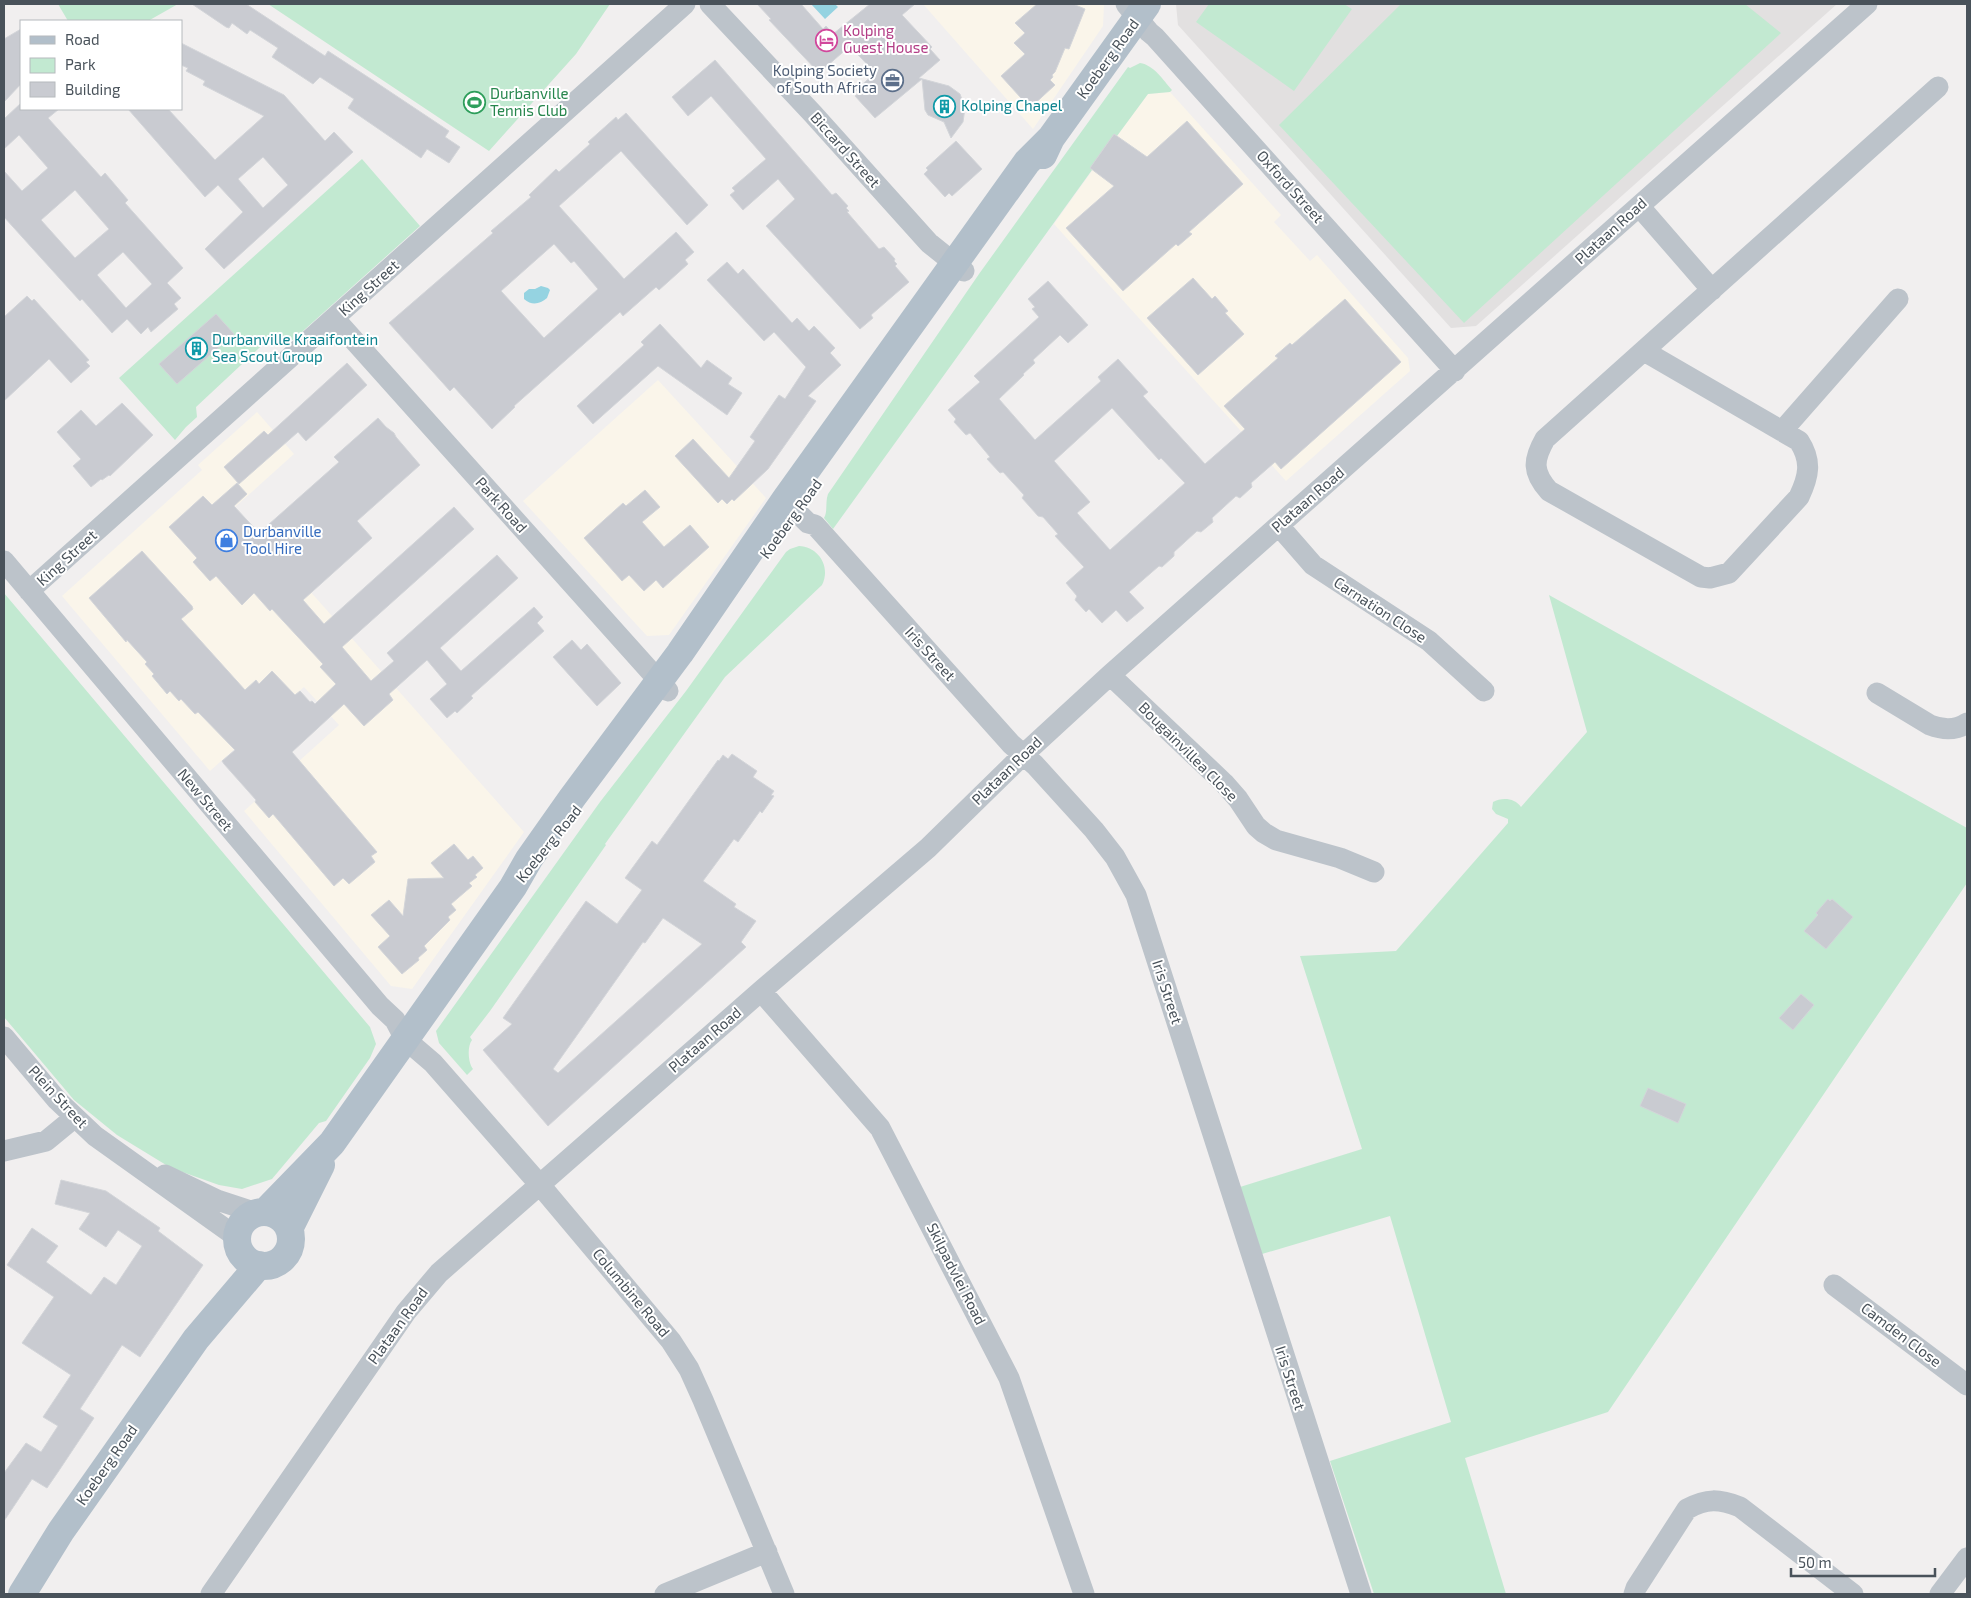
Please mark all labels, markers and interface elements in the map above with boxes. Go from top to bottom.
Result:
street label: Koeberg Road [1072,15,1142,102]
legend [20,20,182,110]
place label: Kolping Guest House [843,21,928,56]
hotel icon: Kolping Guest House [815,28,839,52]
text: Road [65,30,100,48]
text: Park [65,55,96,73]
place label: Kolping Society of South Africa [773,61,877,96]
office icon: Kolping Society of South Africa [881,68,905,92]
text: Building [65,80,121,98]
place label: Durbanville Tennis Club [490,84,569,119]
sports icon: Durbanville Tennis Club [462,91,486,115]
building icon: Kolping Chapel [933,94,957,118]
place label: Kolping Chapel [961,96,1063,114]
street label: Biccard Street [807,108,885,191]
street label: Oxford Street [1253,146,1328,227]
street label: Plataan Road [1571,193,1650,267]
street label: King Street [335,255,402,319]
place label: Durbanville Kraaifontein Sea Scout Group [212,330,378,365]
building icon: Durbanville Kraaifontein Sea Scout Group [184,337,208,361]
street label: Plataan Road [1267,463,1347,536]
street label: Park Road [472,473,531,536]
street label: Koeberg Road [755,475,825,562]
place label: Durbanville Tool Hire [243,522,322,557]
street label: King Street [33,525,100,589]
shop icon: Durbanville Tool Hire [215,529,239,553]
street label: Carnation Close [1331,572,1430,646]
street label: Iris Street [902,623,960,684]
street label: Bougainvillea Close [1135,698,1242,805]
street label: Plataan Road [968,732,1045,808]
street label: New Street [175,765,237,834]
street label: Koeberg Road [512,801,585,886]
street label: Iris Street [1149,957,1187,1026]
street label: Plataan Road [664,1003,744,1076]
street label: Plein Street [25,1061,92,1131]
street label: Skilpadvlei Road [923,1220,990,1327]
street label: Columbine Road [589,1244,674,1340]
street label: Plataan Road [363,1284,431,1367]
street label: Camden Close [1858,1298,1945,1370]
street label: Iris Street [1272,1343,1310,1412]
street label: Koeberg Road [72,1421,141,1508]
scale bar [1791,1546,1935,1578]
text: 50 m [1798,1553,1832,1571]

